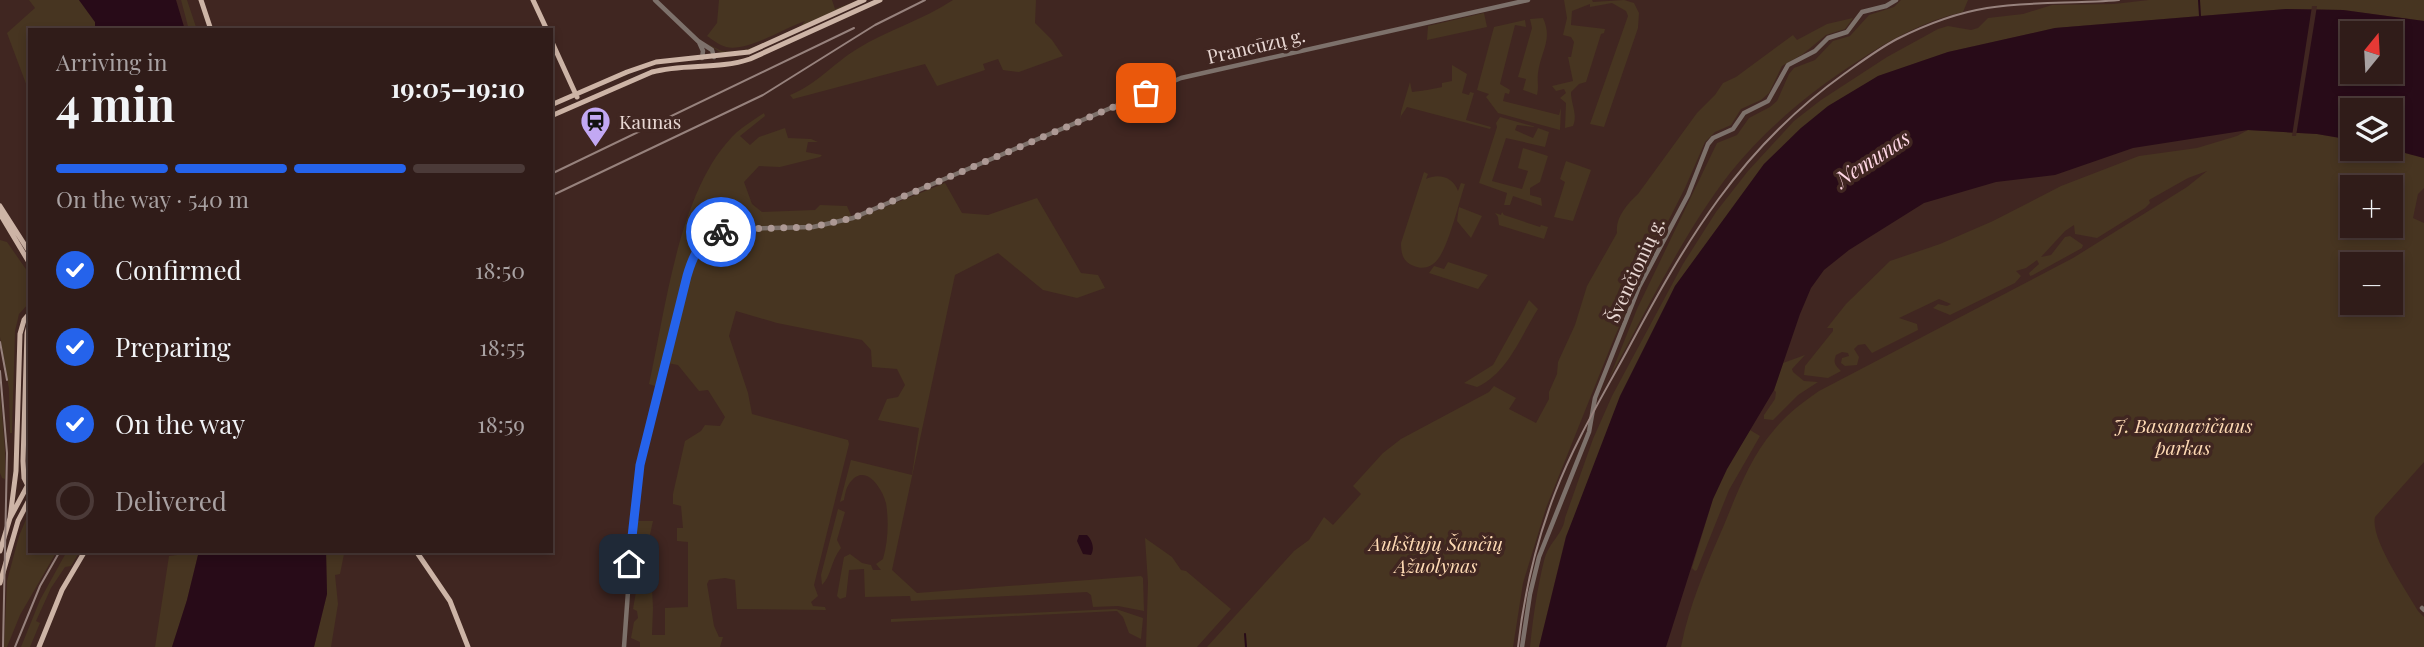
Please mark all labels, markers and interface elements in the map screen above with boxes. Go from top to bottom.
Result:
street label: Prancūzų g. [1204,21,1308,69]
north arrow [2340,21,2403,84]
map controls [2340,21,2403,315]
text: Arriving in [56,46,168,77]
pin [1116,63,1176,123]
text: 19:05–19:10 [390,70,525,105]
text: 4 min [56,72,175,134]
icon: bag [1127,74,1165,112]
button: layers [2340,98,2403,161]
station icon: Kaunas [579,105,613,149]
place label: Kaunas [619,108,681,134]
water label: Nemunas [1827,123,1915,193]
button: + [2340,175,2403,238]
text: On the way · 540 m [56,183,249,214]
courier [686,197,756,267]
icon: bike [702,213,740,251]
street label: Švenčionių g. [1598,213,1670,326]
icon: check [56,251,94,289]
text: Confirmed [115,252,242,287]
button: − [2340,252,2403,315]
text: 18:50 [475,254,525,285]
icon: check [56,328,94,366]
text: Preparing [115,329,231,364]
text: 18:55 [479,331,525,362]
icon: check [56,405,94,443]
text: On the way [115,406,245,441]
text: 18:59 [477,408,525,439]
park label: J. Basanavičiaus parkas [2114,412,2252,460]
text: Delivered [115,483,227,518]
park label: Aukštųjų Šančių Ąžuolynas [1367,530,1503,578]
pin [599,534,659,594]
icon: home [610,545,648,583]

